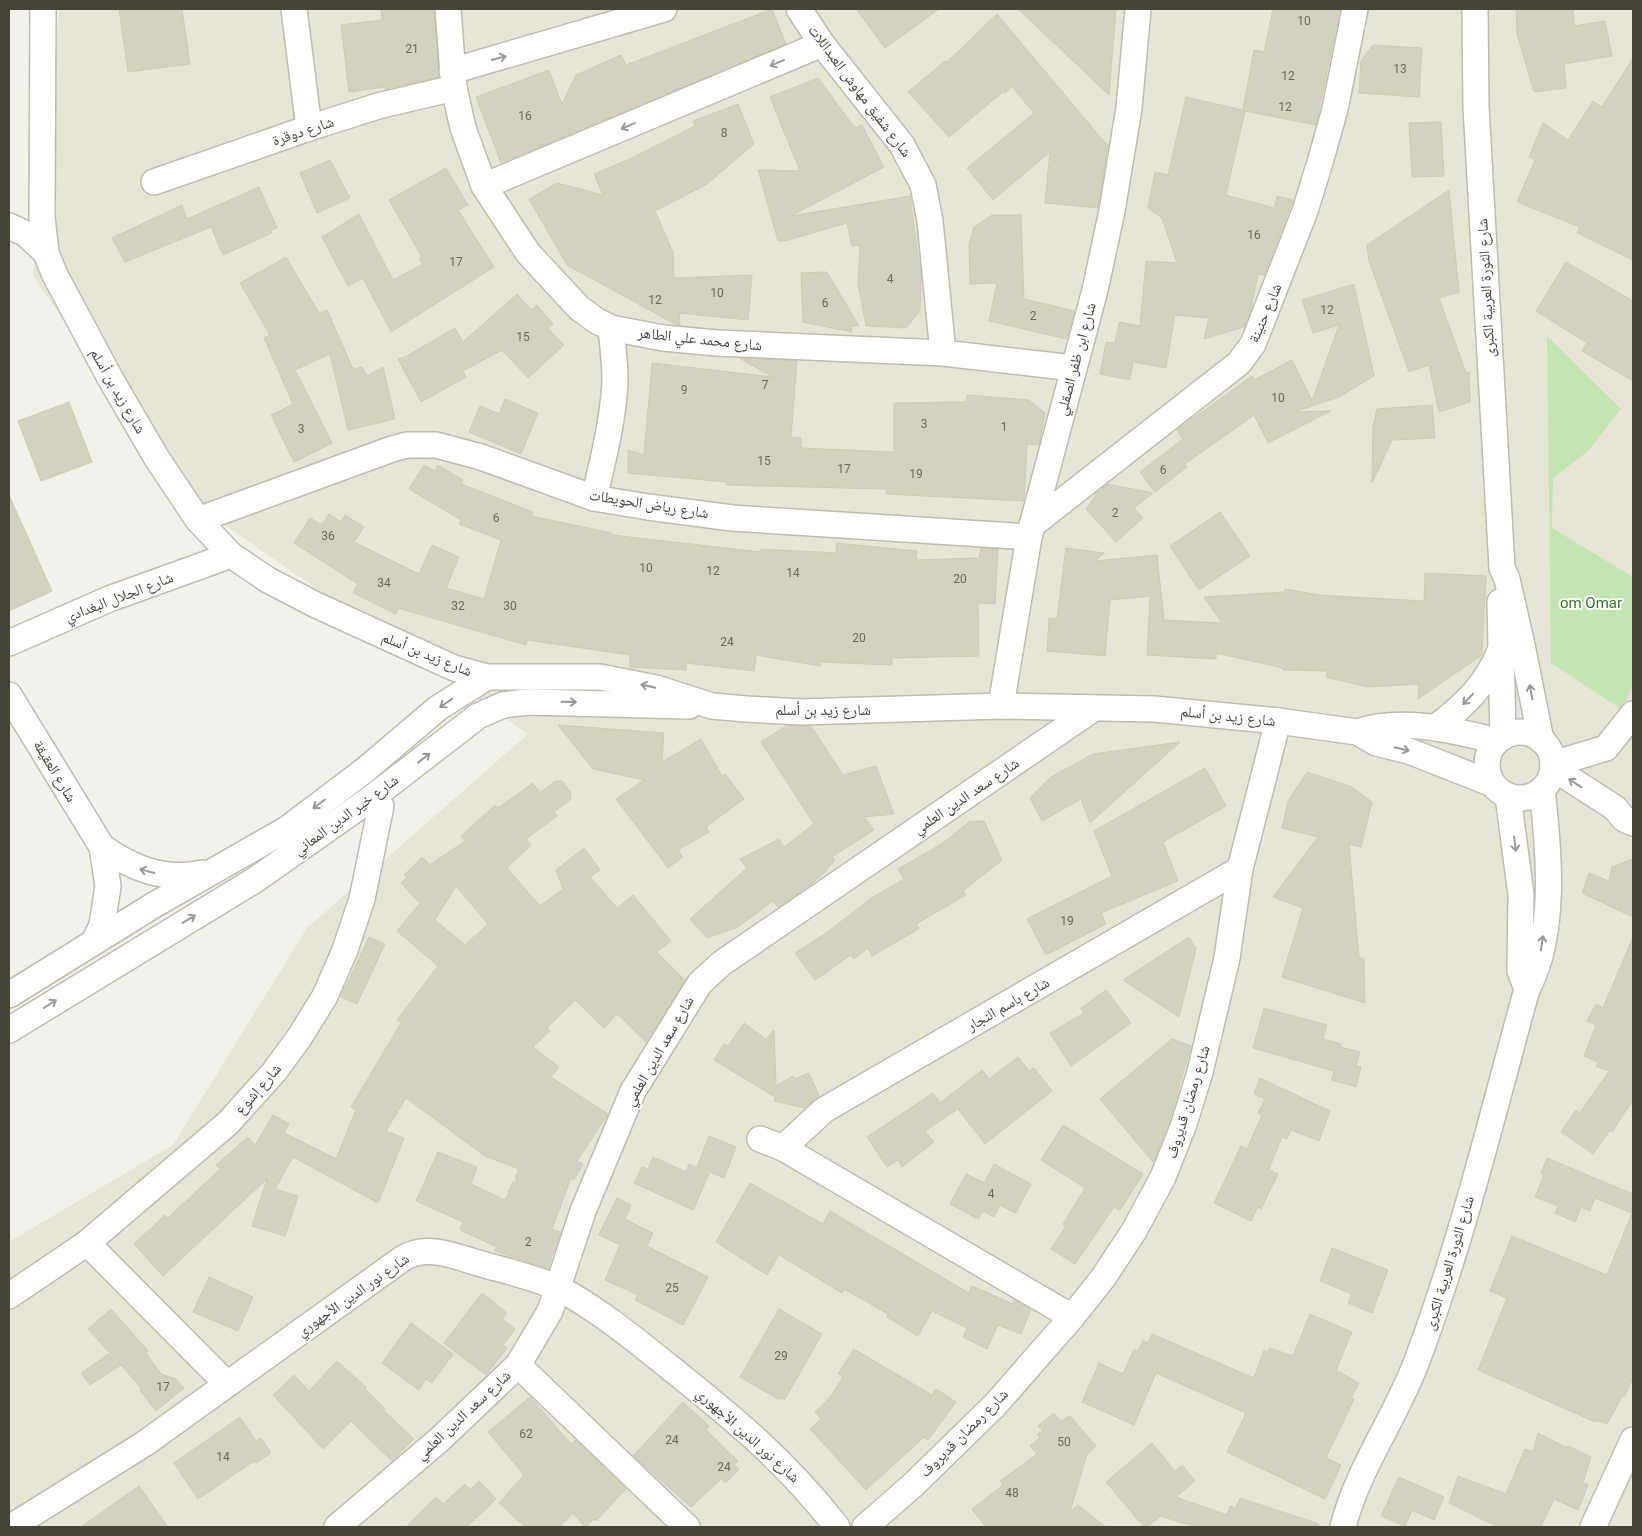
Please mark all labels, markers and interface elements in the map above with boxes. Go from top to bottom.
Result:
house number: 10 [1297,14,1311,28]
street label: شارع شفيق مهاوش العبداللات [804,21,916,161]
house number: 21 [405,42,419,56]
one-way arrow [491,52,507,62]
one-way arrow [770,59,785,68]
house number: 13 [1393,62,1407,76]
house number: 12 [1281,69,1295,83]
house number: 12 [1278,100,1292,114]
house number: 16 [518,109,532,123]
street label: شارع دوقرة [270,113,337,150]
one-way arrow [621,122,636,131]
house number: 8 [721,126,728,140]
street label: شارع الثورة العربية الكبرى [1473,218,1500,358]
house number: 16 [1247,228,1261,242]
house number: 17 [449,255,463,269]
house number: 4 [887,272,894,286]
street label: شارع حنينة [1244,280,1287,346]
house number: 10 [710,286,724,300]
house number: 12 [648,293,662,307]
house number: 6 [822,296,829,310]
street label: شارع ابن ظفر الصقلي [1052,300,1102,418]
house number: 12 [1320,303,1334,317]
house number: 2 [1030,309,1037,323]
street label: شارع محمد علي الطاهر [636,323,763,357]
house number: 15 [516,330,530,344]
street label: شارع زيد بن أسلم [85,345,150,438]
house number: 7 [762,378,769,392]
house number: 9 [681,383,687,397]
house number: 10 [1271,391,1285,405]
house number: 3 [921,417,927,431]
house number: 1 [1001,420,1007,434]
house number: 3 [298,422,304,436]
house number: 15 [757,454,771,468]
house number: 17 [837,462,851,476]
house number: 6 [1160,463,1167,477]
house number: 19 [909,467,923,481]
street label: شارع رياض الحويطات [588,486,710,523]
house number: 2 [1112,506,1119,520]
house number: 6 [493,511,500,525]
house number: 36 [321,529,335,543]
house number: 10 [639,561,653,575]
house number: 12 [706,564,720,578]
house number: 14 [786,566,800,580]
street label: شارع الجلال البغدادي [62,568,177,629]
house number: 20 [953,572,967,586]
house number: 34 [377,576,391,590]
park label: om Omar [1560,594,1622,612]
house number: 32 [451,599,465,613]
house number: 30 [503,599,517,613]
street label: شارع زيد بن أسلم [379,628,475,681]
house number: 20 [852,631,866,645]
house number: 24 [720,635,734,649]
one-way arrow [641,681,657,690]
one-way arrow [1526,685,1536,701]
one-way arrow [1462,693,1474,706]
one-way arrow [560,697,577,707]
one-way arrow [439,698,453,708]
street label: شارع زيد بن أسلم [775,701,871,720]
street label: شارع زيد بن أسلم [1179,702,1277,731]
street label: شارع العقيقة [29,737,81,806]
one-way arrow [1393,745,1409,754]
one-way arrow [417,753,430,764]
street label: شارع سعد الدين العلمي [910,754,1024,840]
street label: شارع خير الدين المعاني [290,771,404,862]
one-way arrow [1568,777,1582,788]
one-way arrow [313,799,326,810]
one-way arrow [1510,836,1520,852]
one-way arrow [140,866,156,875]
one-way arrow [181,914,195,924]
house number: 19 [1060,914,1074,928]
one-way arrow [1537,935,1547,951]
street label: شارع باسم النجار [963,973,1053,1036]
street label: شارع سعد الدين العلمي [620,993,700,1111]
one-way arrow [43,999,57,1009]
street label: شارع رمضان قديروف [1162,1043,1215,1161]
street label: شارع إشوع [231,1060,286,1119]
house number: 4 [988,1187,995,1201]
street label: شارع الثورة العربية الكبرى [1420,1194,1479,1333]
house number: 2 [525,1235,532,1249]
street label: شارع نور الدين الأجهوري [293,1249,414,1343]
house number: 25 [665,1281,679,1295]
house number: 29 [774,1349,788,1363]
street label: شارع سعد الدين العلمي [412,1366,516,1466]
house number: 17 [156,1380,170,1394]
street label: شارع نور الدين الأجهوري [691,1384,804,1488]
street label: شارع رمضان قديروف [916,1385,1013,1482]
house number: 62 [519,1427,533,1441]
house number: 24 [665,1433,679,1447]
house number: 50 [1057,1435,1071,1449]
house number: 14 [216,1450,230,1464]
house number: 24 [717,1460,731,1474]
house number: 48 [1005,1486,1019,1500]

